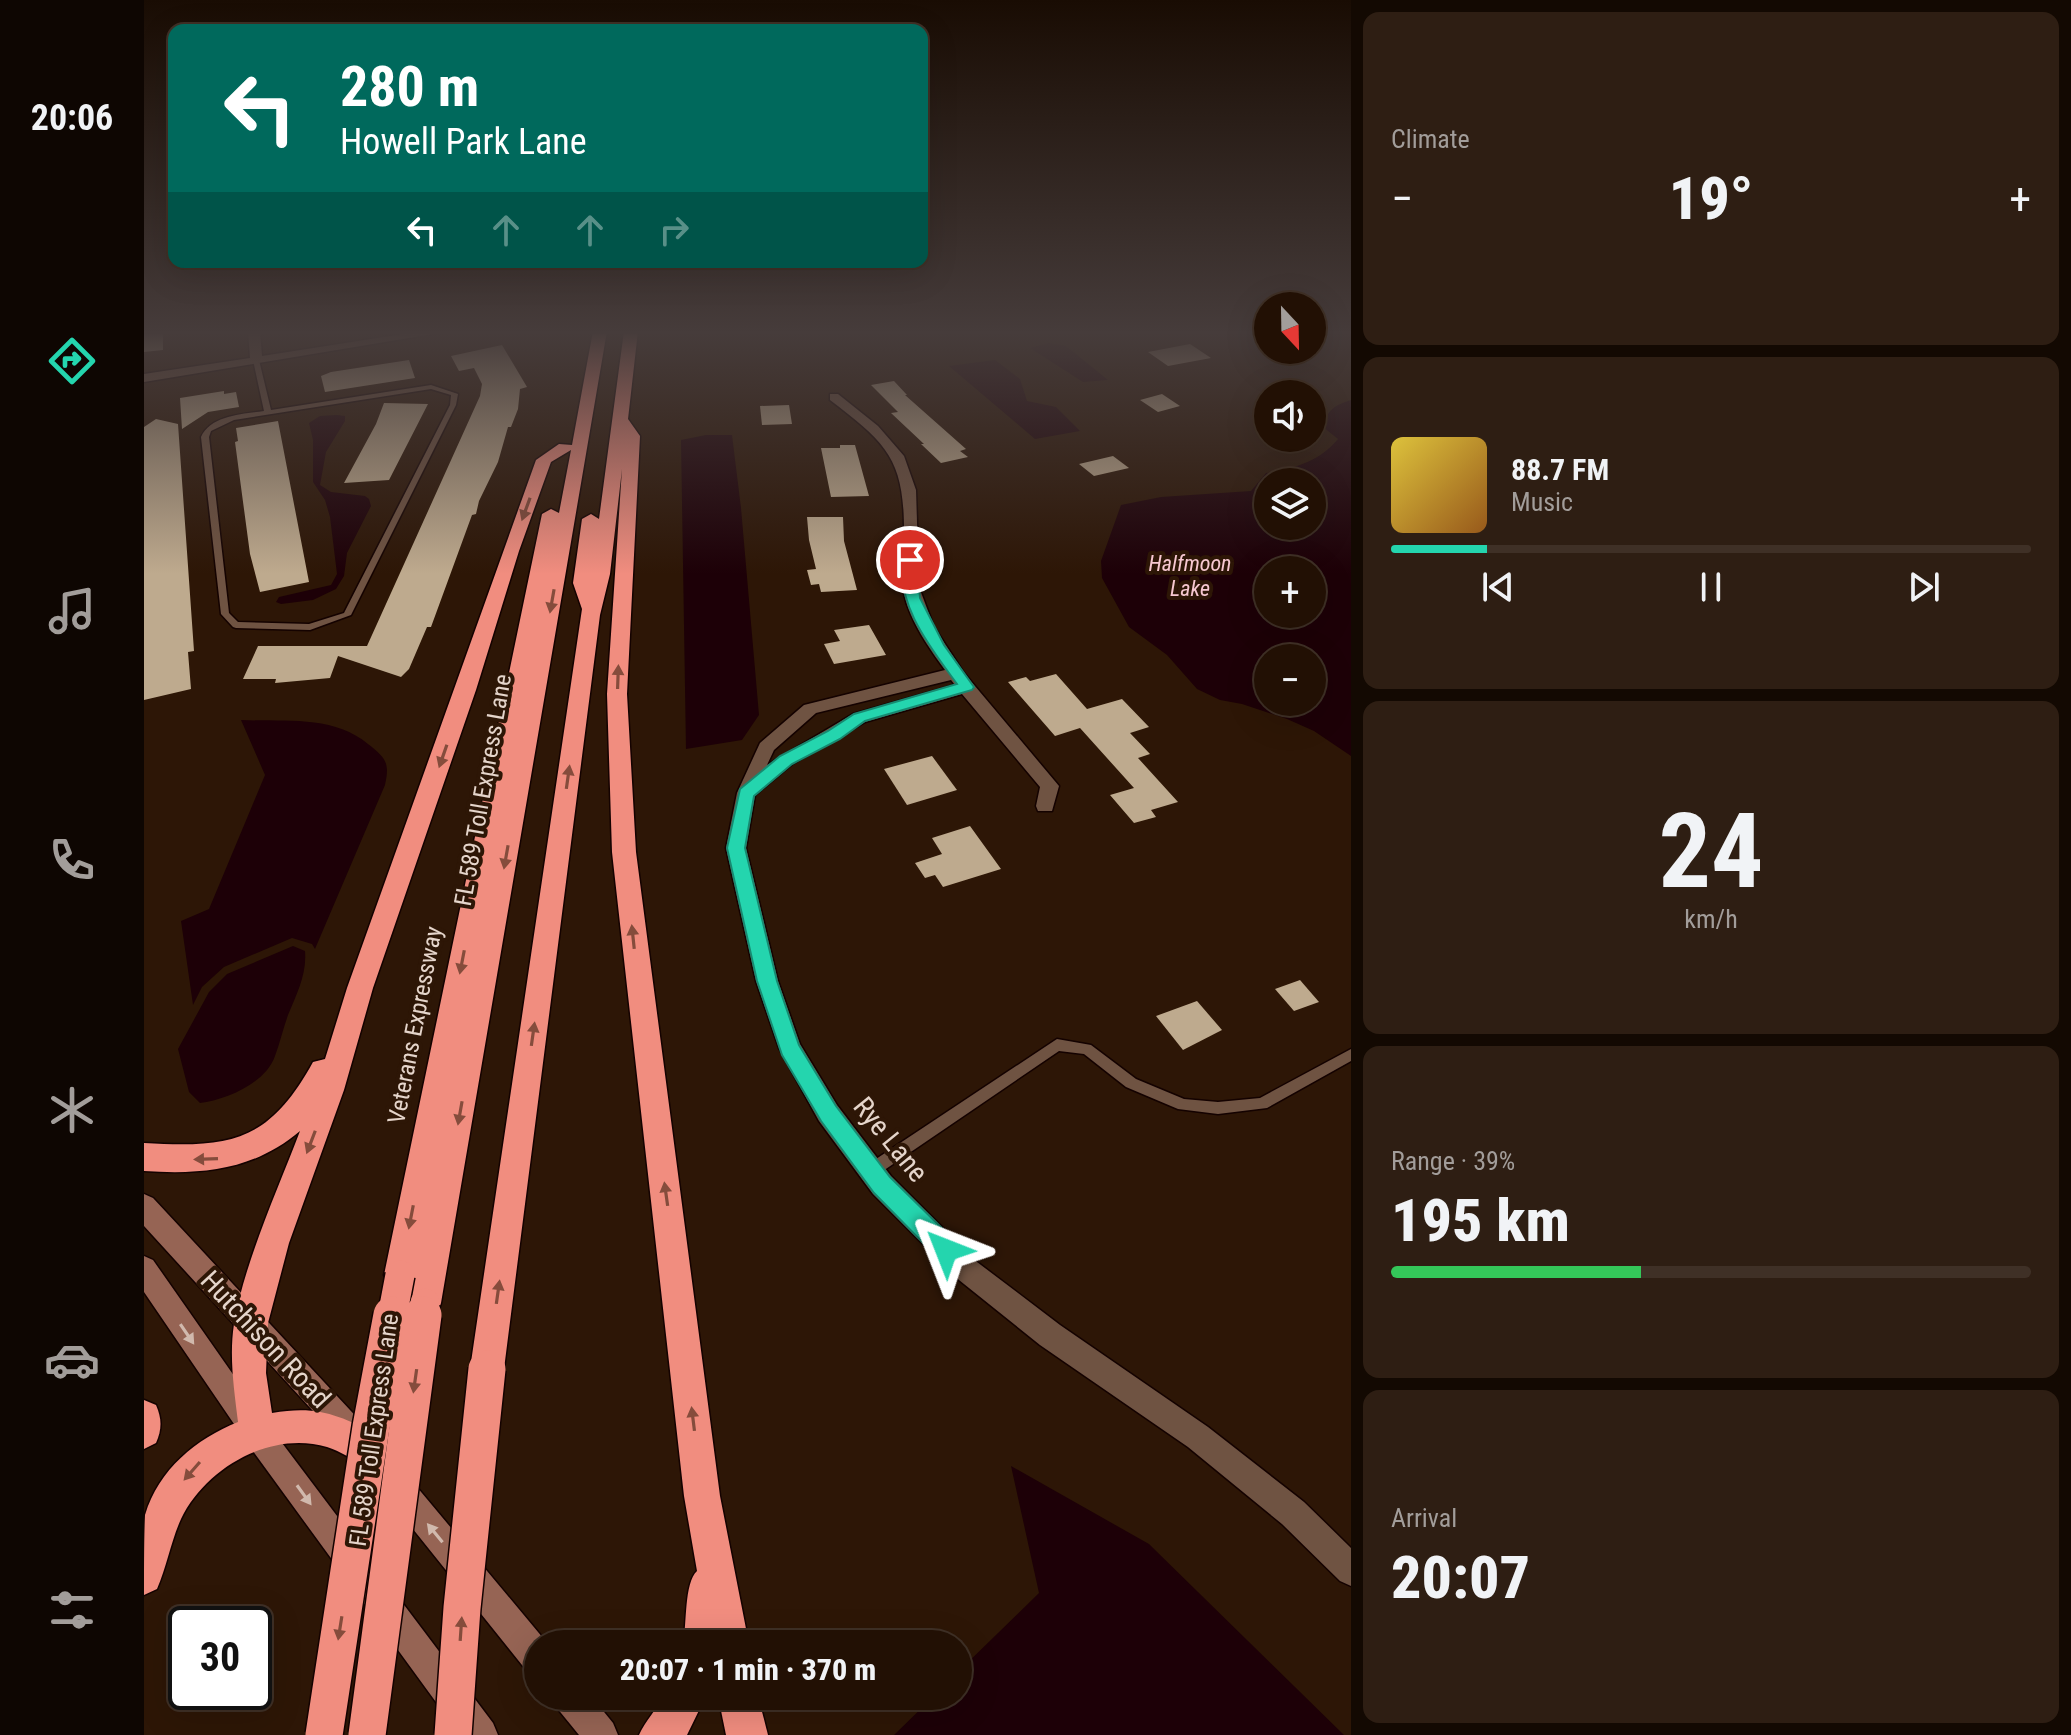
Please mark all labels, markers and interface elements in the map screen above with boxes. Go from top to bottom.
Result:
text: 280 m [340,54,479,120]
icon: left [208,56,312,160]
text: 20:06 [31,97,113,139]
text: Howell Park Lane [340,121,587,163]
text: Climate [1391,124,1470,154]
text: 19° [1669,163,1753,234]
text: − [1391,173,1413,225]
text: + [2009,173,2031,225]
icon: left [400,208,444,252]
icon: ahead [484,208,528,252]
icon: ahead [568,208,612,252]
icon: right [652,208,696,252]
north arrow [1254,292,1326,364]
map controls [1254,292,1326,716]
icon: directions [44,333,100,389]
button: sound [1254,380,1326,452]
text: 88.7 FM [1511,452,1609,487]
button: layers [1254,468,1326,540]
text: Music [1511,487,1573,517]
one-way arrow [519,498,531,522]
pin [876,526,944,594]
icon: arrive [888,538,932,582]
water label: Halfmoon Lake [1149,551,1231,601]
button: + [1254,556,1326,628]
icon: previous [1476,565,1520,609]
icon: pause [1689,565,1733,609]
icon: next [1902,565,1946,609]
icon: music [44,583,100,639]
one-way arrow [545,589,557,614]
button: − [1254,644,1326,716]
one-way arrow [612,664,624,689]
street label: FL 589 Toll Express Lane [449,672,517,908]
one-way arrow [436,744,448,768]
one-way arrow [562,764,575,789]
text: 24 [1658,791,1764,912]
icon: phone [44,832,100,888]
one-way arrow [500,845,512,870]
text: km/h [1684,904,1738,934]
street label: Veterans Expressway [382,924,448,1126]
one-way arrow [626,924,639,949]
one-way arrow [455,950,468,975]
one-way arrow [527,1021,540,1046]
icon: climate [44,1082,100,1138]
street label: Rye Lane [847,1090,935,1188]
one-way arrow [453,1101,465,1126]
one-way arrow [304,1131,317,1155]
text: Range · 39% [1391,1146,1515,1176]
one-way arrow [193,1152,218,1165]
one-way arrow [659,1182,672,1207]
text: 195 km [1391,1185,1570,1256]
one-way arrow [404,1205,417,1230]
position arrow [904,1208,988,1292]
street label: Hutchison Road [194,1264,337,1415]
one-way arrow [492,1279,505,1304]
street label: FL 589 Toll Express Lane [344,1312,404,1548]
one-way arrow [180,1323,195,1344]
icon: car [44,1332,100,1388]
one-way arrow [408,1368,421,1393]
one-way arrow [687,1406,700,1431]
one-way arrow [183,1462,201,1481]
one-way arrow [295,1485,311,1506]
text: Arrival [1391,1503,1457,1533]
one-way arrow [427,1523,444,1543]
text: 20:07 [1391,1542,1530,1613]
icon: filters [44,1582,100,1638]
speed limit sign: 30 [168,1606,272,1710]
one-way arrow [334,1616,346,1641]
one-way arrow [455,1616,468,1641]
text: 20:07 · 1 min · 370 m [620,1652,876,1687]

